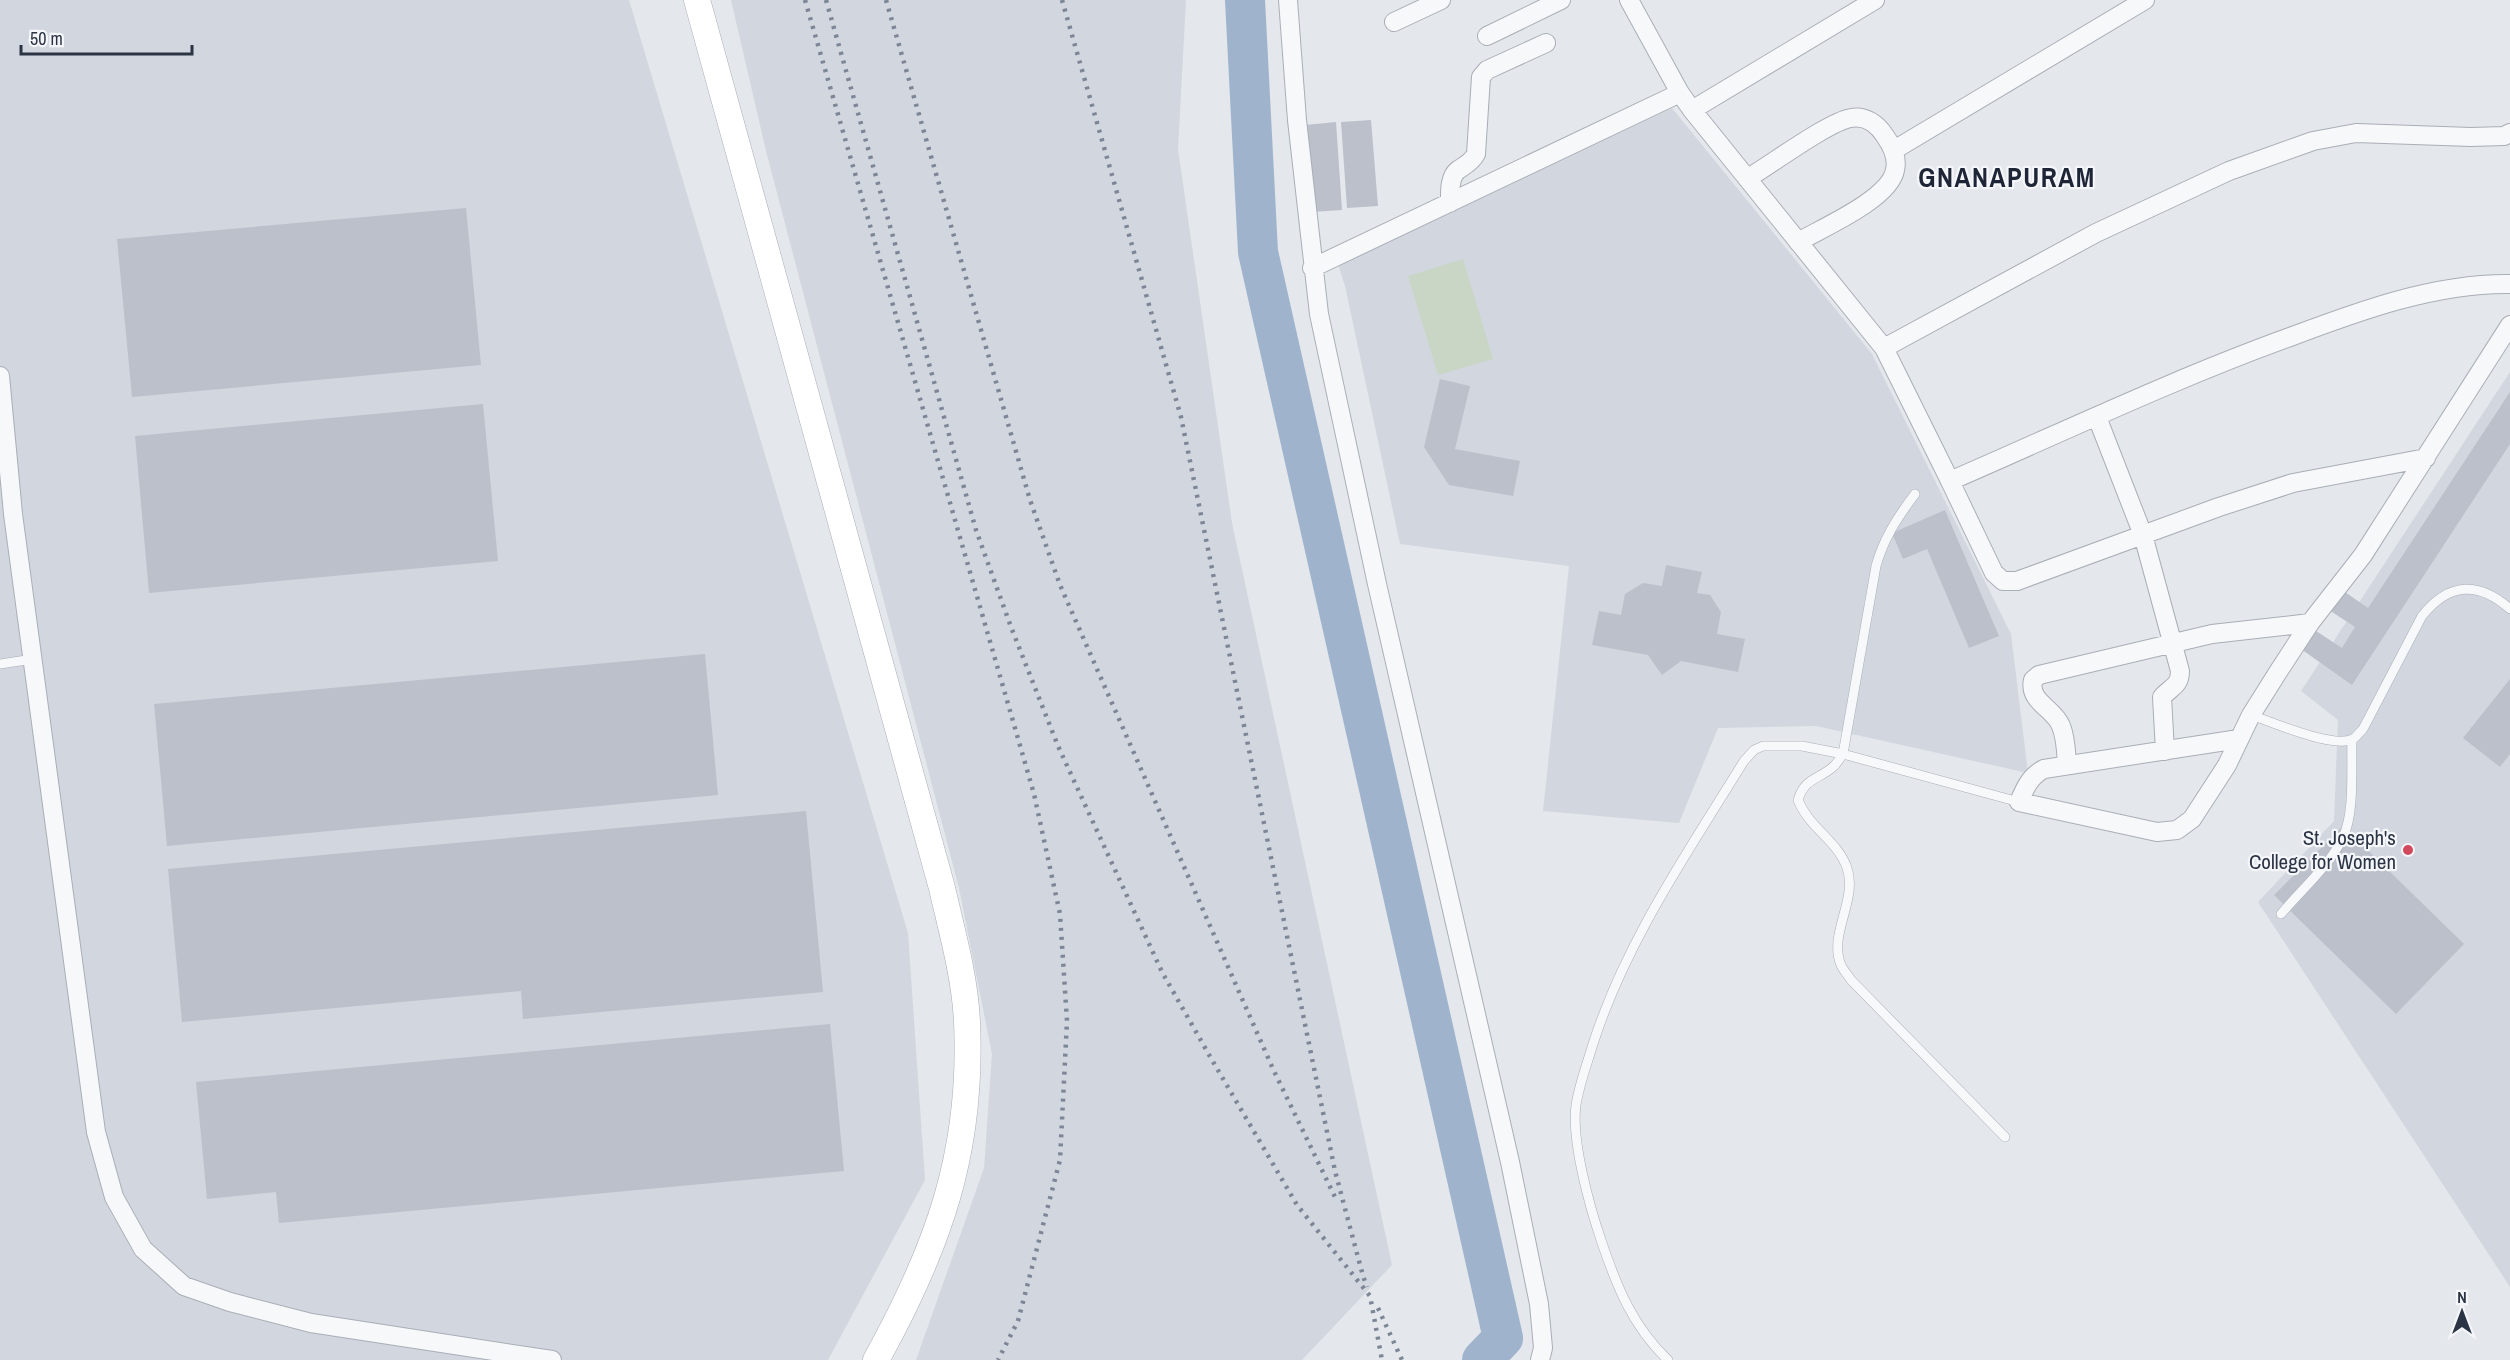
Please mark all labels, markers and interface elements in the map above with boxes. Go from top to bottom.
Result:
scale bar [21,18,192,56]
text: 50 m [30,26,63,51]
district label: GNANAPURAM [1918,159,2096,195]
place label: St. Joseph's College for Women [2249,823,2396,876]
marker: St. Joseph's College for Women [2401,843,2415,857]
north arrow [2432,1282,2492,1342]
text: N [2457,1286,2467,1308]

